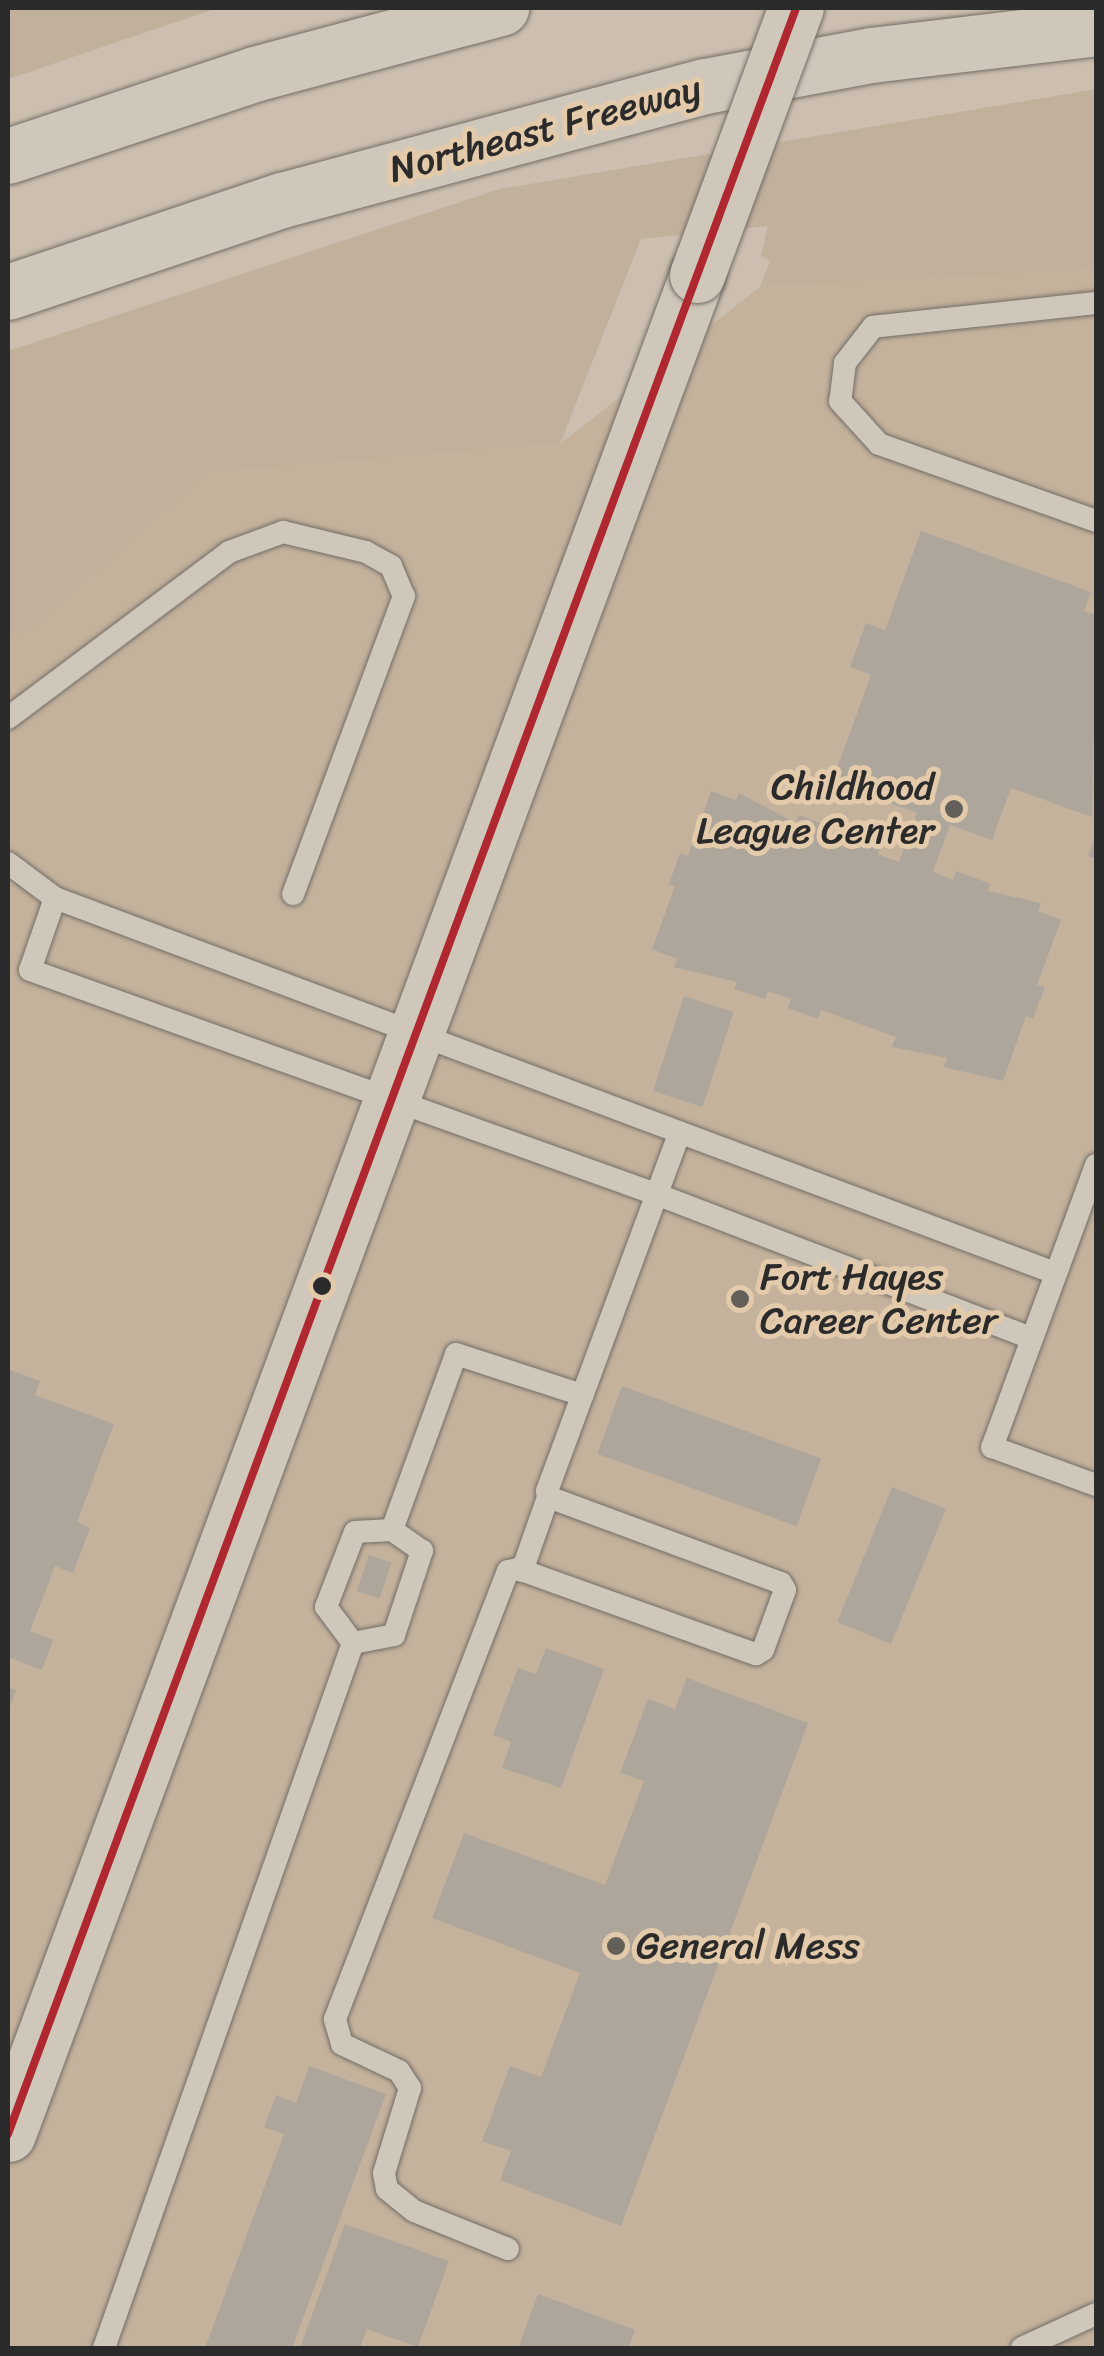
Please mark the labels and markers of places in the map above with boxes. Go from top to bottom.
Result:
place label: Childhood League Center [693,764,934,854]
marker: Childhood League Center [943,798,965,820]
place label: Fort Hayes Career Center [760,1254,997,1344]
unlabelled marker [312,1276,332,1296]
marker: Fort Hayes Career Center [729,1288,751,1310]
place label: General Mess [636,1923,860,1969]
marker: General Mess [605,1935,627,1957]

